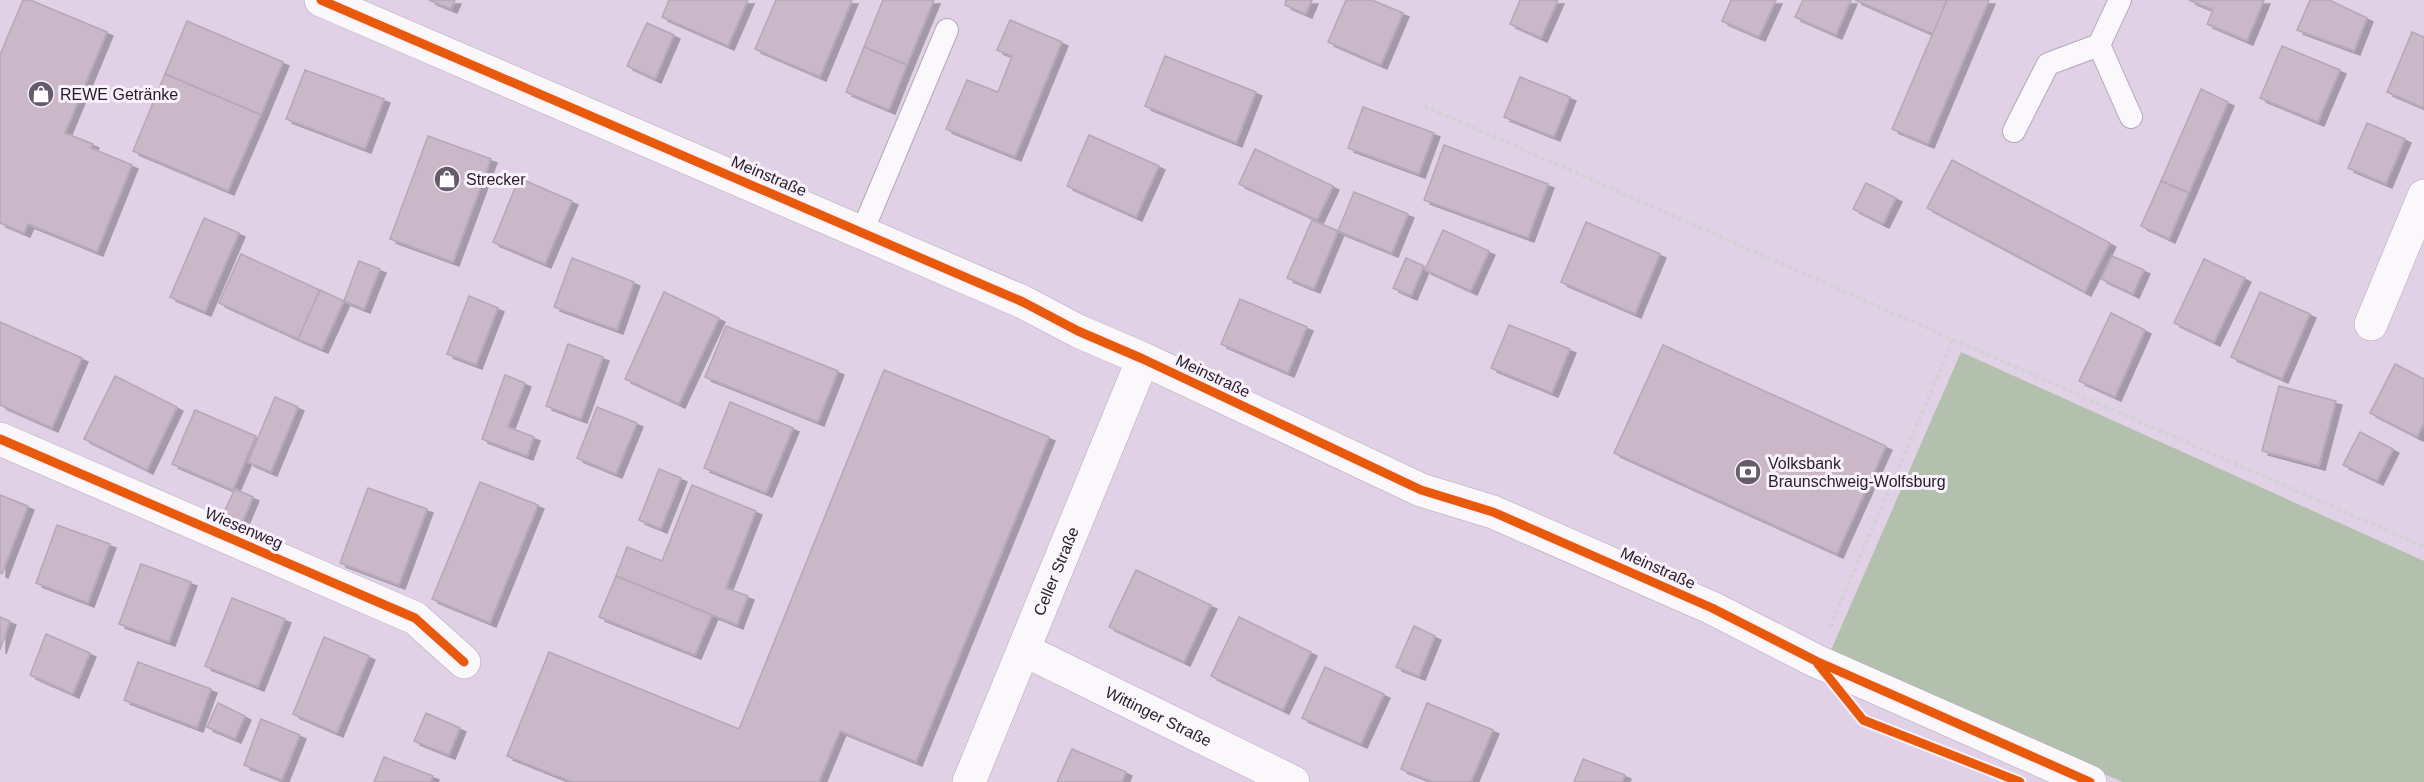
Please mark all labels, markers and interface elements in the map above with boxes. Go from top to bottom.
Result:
shop icon: REWE Getränke [26,79,56,109]
place label: REWE Getränke [60,86,178,103]
street label: Meinstraße [729,153,809,199]
shop icon: Strecker [432,164,462,194]
place label: Strecker [466,171,526,188]
street label: Meinstraße [1173,351,1253,401]
place label: Volksbank Braunschweig-Wolfsburg [1768,455,1946,490]
bank icon: Volksbank Braunschweig-Wolfsburg [1733,457,1763,487]
street label: Wiesenweg [203,504,285,552]
street label: Celler Straße [1030,524,1082,618]
street label: Meinstraße [1618,544,1698,592]
street label: Wittinger Straße [1103,683,1214,749]

